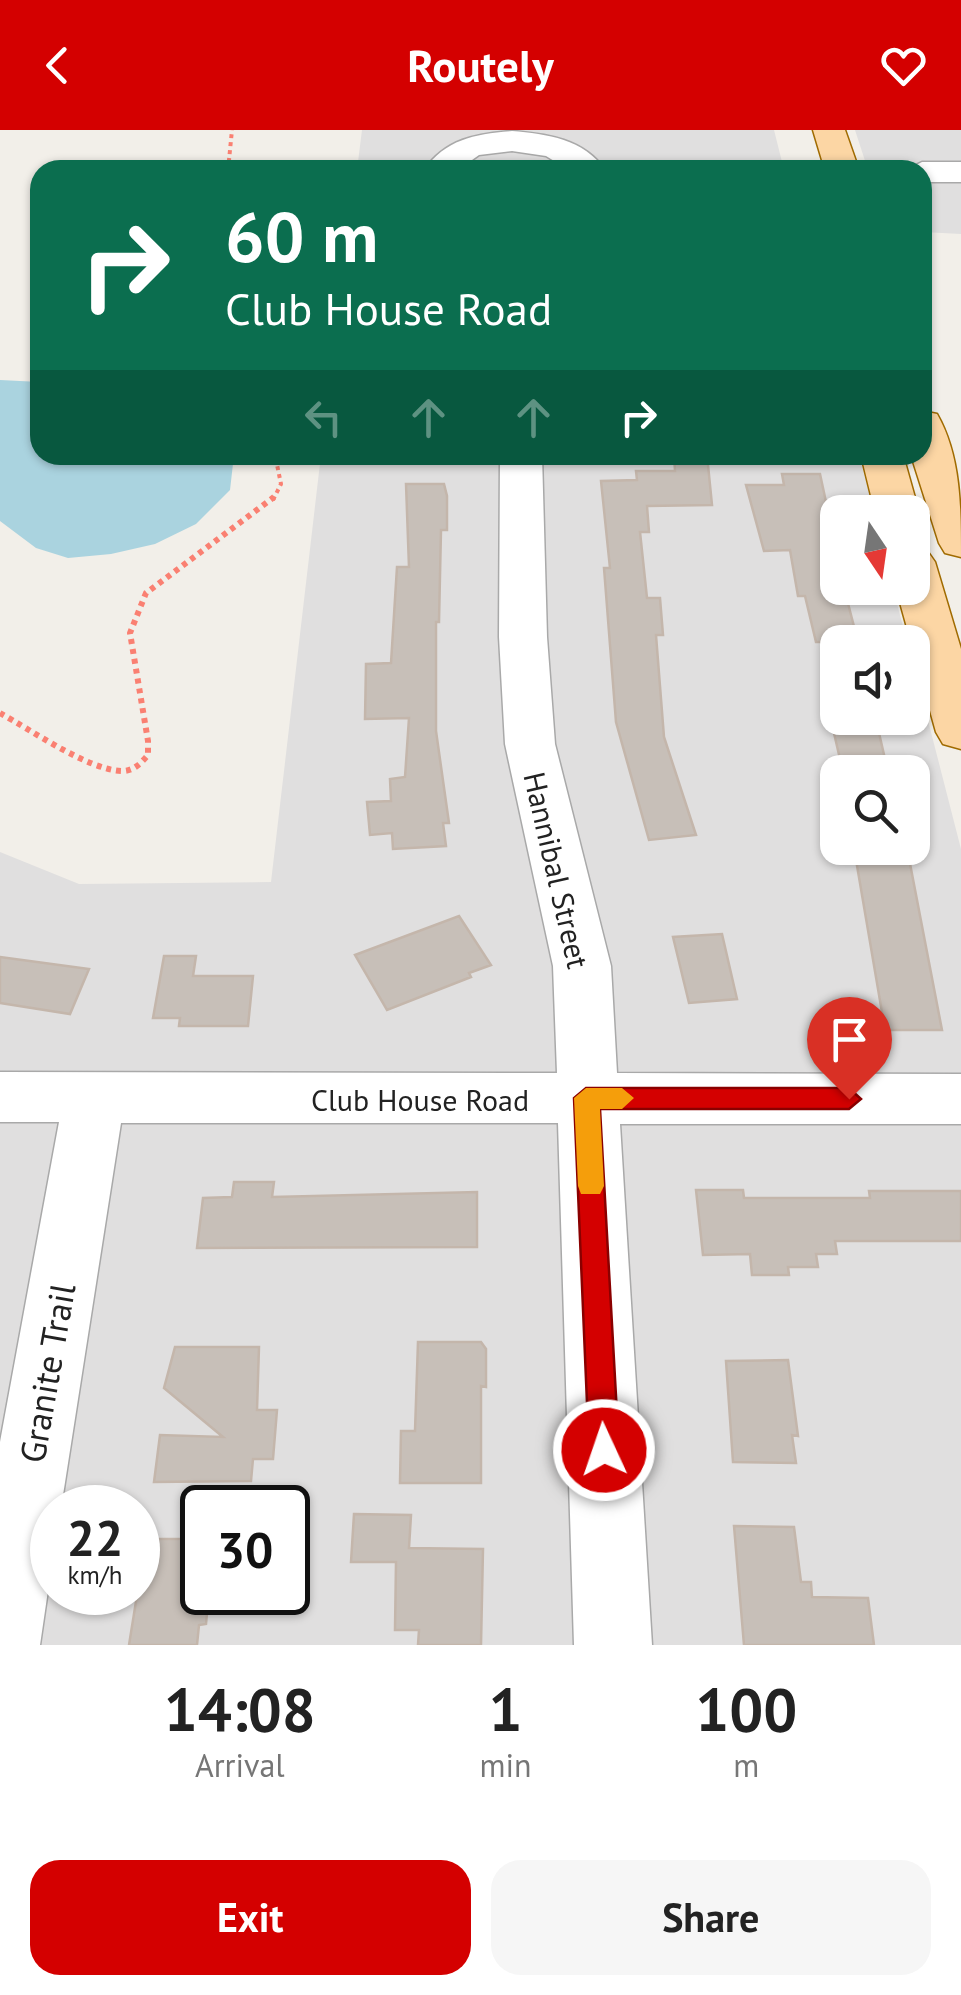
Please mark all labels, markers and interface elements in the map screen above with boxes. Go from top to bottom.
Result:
text: Routely [407,36,554,94]
icon: back [30,38,85,93]
icon: heart [876,38,931,93]
text: 60 m [225,191,378,281]
icon: right [60,200,190,330]
text: Club House Road [225,279,552,337]
icon: left [296,390,351,445]
icon: ahead [401,390,456,445]
icon: ahead [506,390,561,445]
icon: right [611,390,666,445]
north arrow [820,495,930,605]
map controls [820,495,930,865]
button: sound [820,625,930,735]
button: search [820,755,930,865]
street label: Hannibal Street [515,768,599,972]
pin [807,997,892,1100]
icon: arrive [822,1012,877,1067]
street label: Club House Road [311,1080,529,1119]
street label: Granite Trail [9,1280,85,1466]
position arrow [552,1398,656,1502]
speed limit sign: 30 [180,1485,310,1615]
text: 22 [67,1505,123,1570]
text: km/h [68,1559,122,1591]
text: 14:08 [164,1670,316,1748]
text: 1 [489,1670,523,1748]
text: 100 [695,1670,797,1748]
text: Arrival [195,1744,285,1786]
text: min [480,1744,532,1786]
text: m [733,1744,759,1786]
button: Exit [30,1860,471,1975]
button: Share [491,1860,931,1975]

